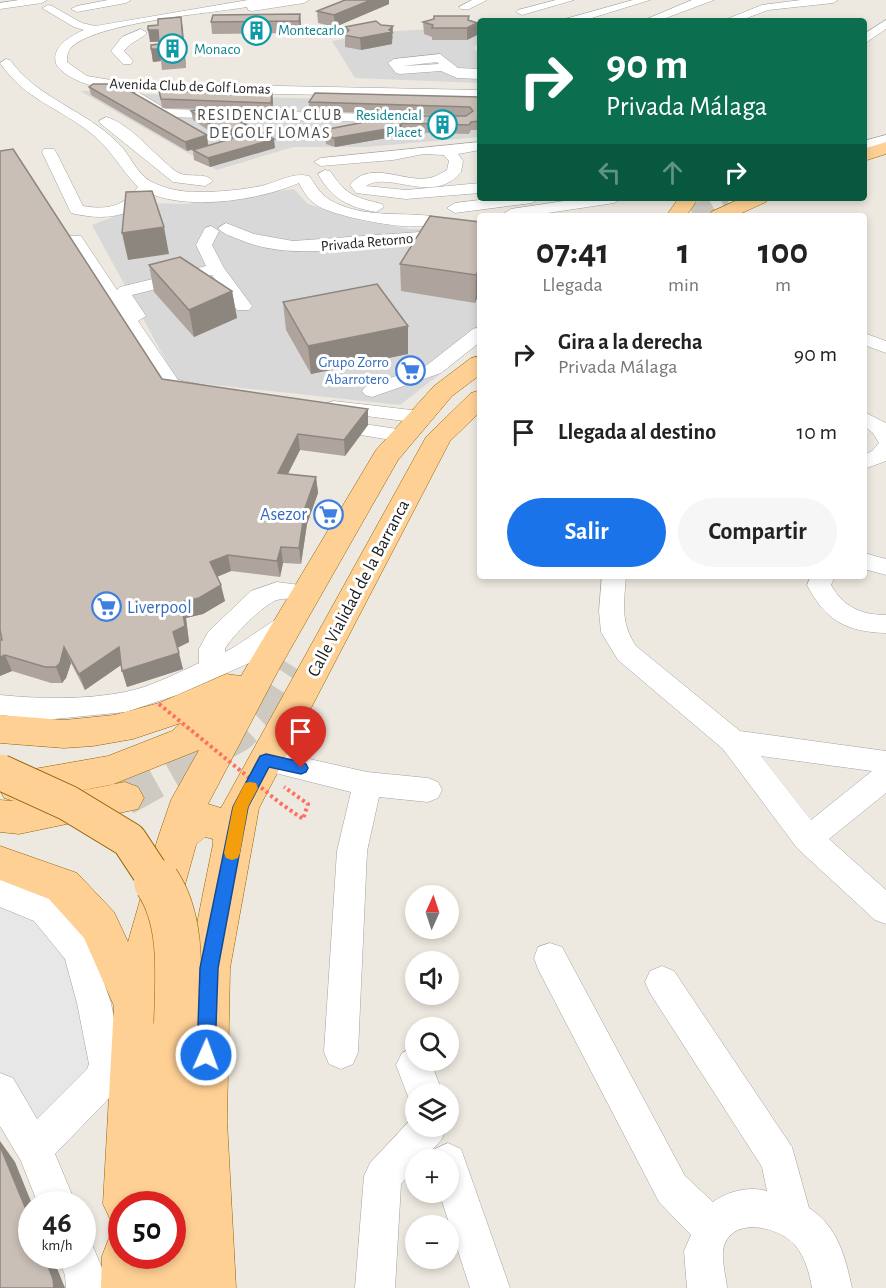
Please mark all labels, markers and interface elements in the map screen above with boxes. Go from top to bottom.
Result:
building icon: Montecarlo [241,14,273,46]
place label: Montecarlo [278,23,344,38]
building icon: Monaco [157,33,189,65]
place label: Monaco [194,42,241,57]
icon: right [507,42,585,120]
text: 90 m [606,44,688,86]
street label: Avenida Club de Golf Lomas [109,76,271,97]
text: Privada Málaga [606,93,767,120]
district label: RESIDENCIAL CLUB DE GOLF LOMAS [197,107,343,141]
place label: Residencial Placet [356,108,422,140]
building icon: Residencial Placet [427,108,459,140]
icon: left [593,156,626,189]
icon: ahead [656,156,689,189]
icon: right [719,156,752,189]
street label: Privada Retorno [320,231,414,254]
text: 07:41 [536,234,609,270]
text: 1 [677,234,690,270]
text: 100 [758,234,808,270]
text: Llegada [542,275,603,295]
text: min [668,275,699,295]
text: m [775,275,791,295]
text: Gira a la derecha [558,331,703,353]
icon: right [507,338,540,371]
text: 90 m [794,343,837,365]
place label: Grupo Zorro Abarrotero [319,355,389,387]
supermarket icon: Grupo Zorro Abarrotero [394,355,426,387]
text: Privada Málaga [558,357,677,377]
icon: arrive [507,416,540,449]
text: Llegada al destino [558,421,716,443]
text: 10 m [797,421,837,443]
street label: Calle Vialidad de la Barranca [305,497,413,680]
supermarket icon: Asezor [312,498,344,530]
button: Salir [507,498,666,567]
button: Compartir [678,498,837,567]
place label: Asezor [260,506,307,524]
supermarket icon: Liverpool [90,591,122,623]
place label: Liverpool [127,599,192,617]
pin [275,706,326,768]
icon: arrive [284,715,317,748]
north arrow [405,885,459,939]
map controls [405,885,459,1269]
button: sound [405,951,459,1005]
button: search [405,1017,459,1071]
position arrow [174,1023,238,1087]
button: layers [405,1083,459,1137]
button: + [405,1149,459,1203]
speed limit sign: 50 [108,1191,186,1269]
text: 46 [42,1208,72,1238]
button: − [405,1215,459,1269]
text: km/h [42,1238,72,1253]

